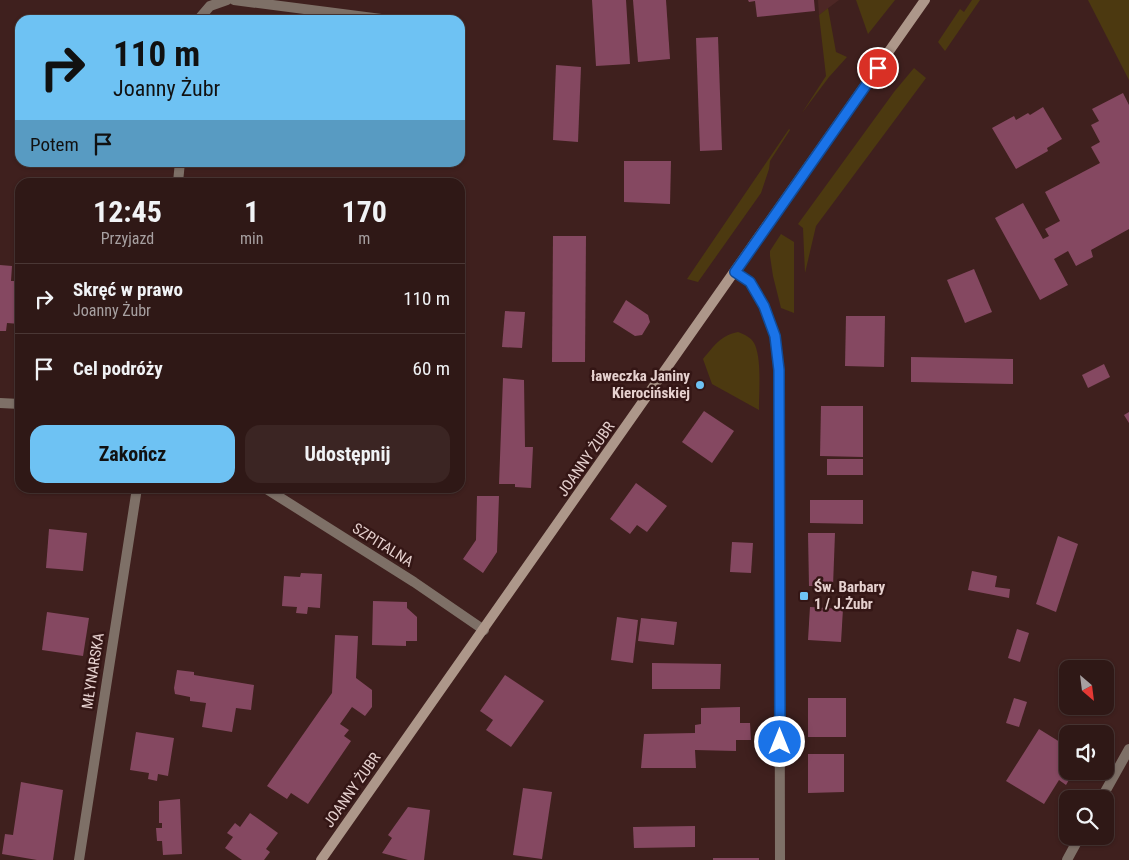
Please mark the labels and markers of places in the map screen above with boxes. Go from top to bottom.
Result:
pin [857,47,899,89]
place label: ławeczka Janiny Kierocińskiej [591,367,690,402]
marker: ławeczka Janiny Kierocińskiej [694,379,706,391]
place label: Św. Barbary 1 / J.Żubr [814,578,886,613]
marker: Św. Barbary 1 / J.Żubr [798,590,810,602]

